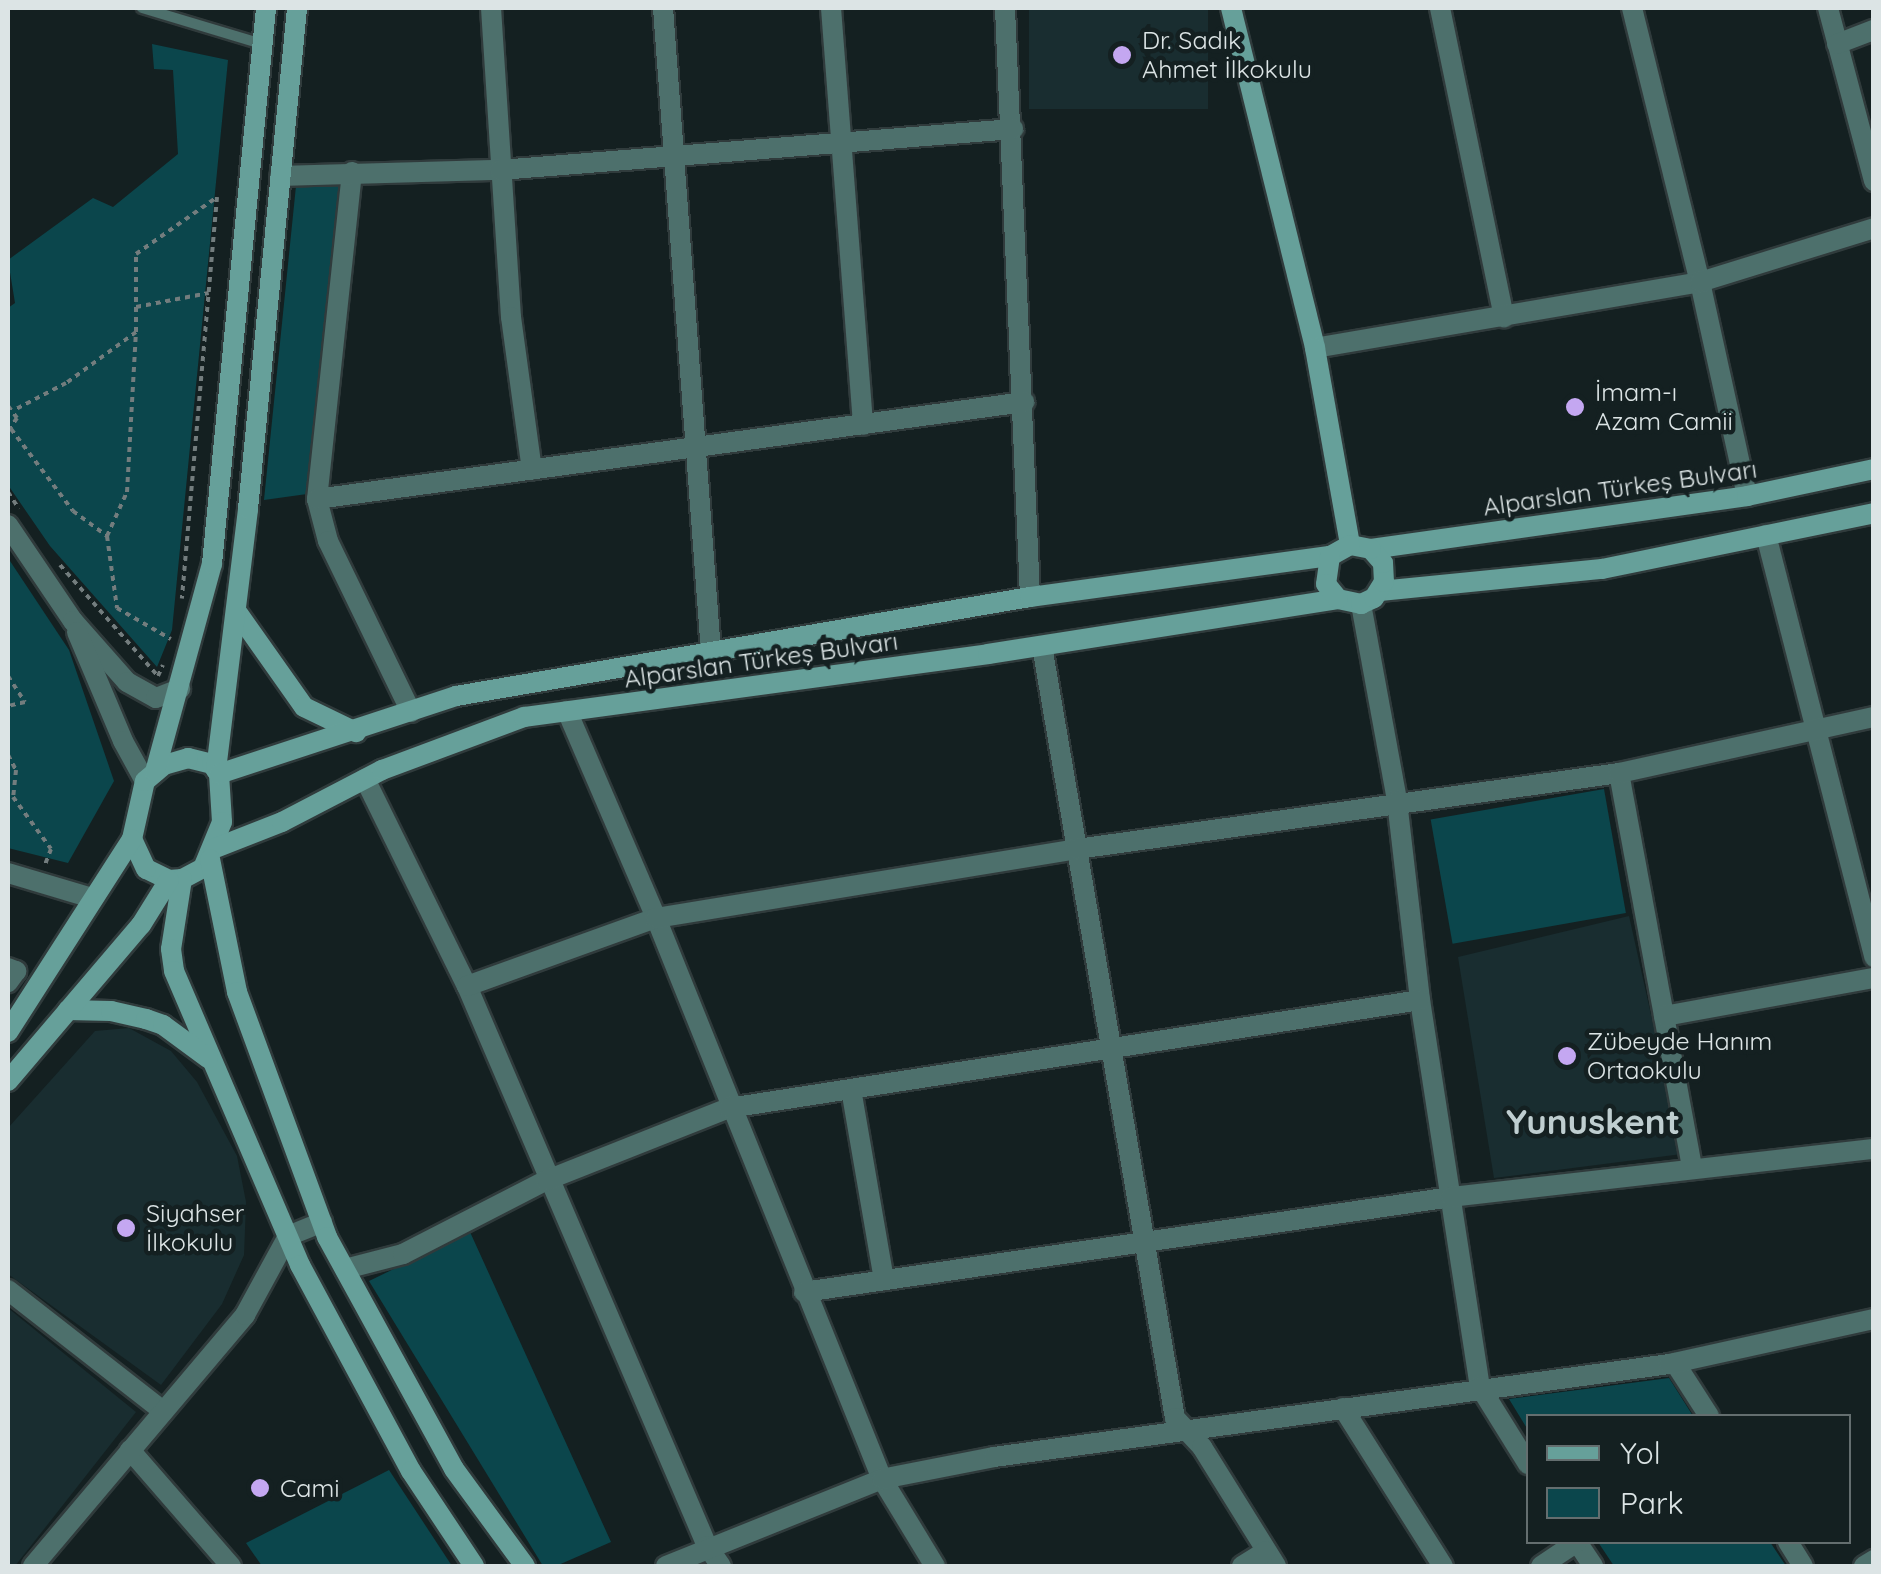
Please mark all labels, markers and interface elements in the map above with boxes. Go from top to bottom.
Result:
place label: Dr. Sadık Ahmet İlkokulu [1142,26,1312,85]
marker: Dr. Sadık Ahmet İlkokulu [1111,44,1133,66]
place label: İmam-ı Azam Camii [1595,378,1733,437]
marker: İmam-ı Azam Camii [1564,396,1586,418]
street label: Alparslan Türkeş Bulvarı [1481,454,1759,522]
street label: Alparslan Türkeş Bulvarı [622,626,900,694]
place label: Zübeyde Hanım Ortaokulu [1587,1027,1772,1086]
marker: Zübeyde Hanım Ortaokulu [1556,1045,1578,1067]
district label: Yunuskent [1506,1100,1680,1142]
place label: Siyahser İlkokulu [146,1199,244,1258]
marker: Siyahser İlkokulu [115,1217,137,1239]
legend [1526,1414,1851,1544]
text: Yol [1620,1434,1661,1472]
place label: Cami [280,1473,340,1503]
marker: Cami [249,1477,271,1499]
text: Park [1620,1484,1684,1522]

